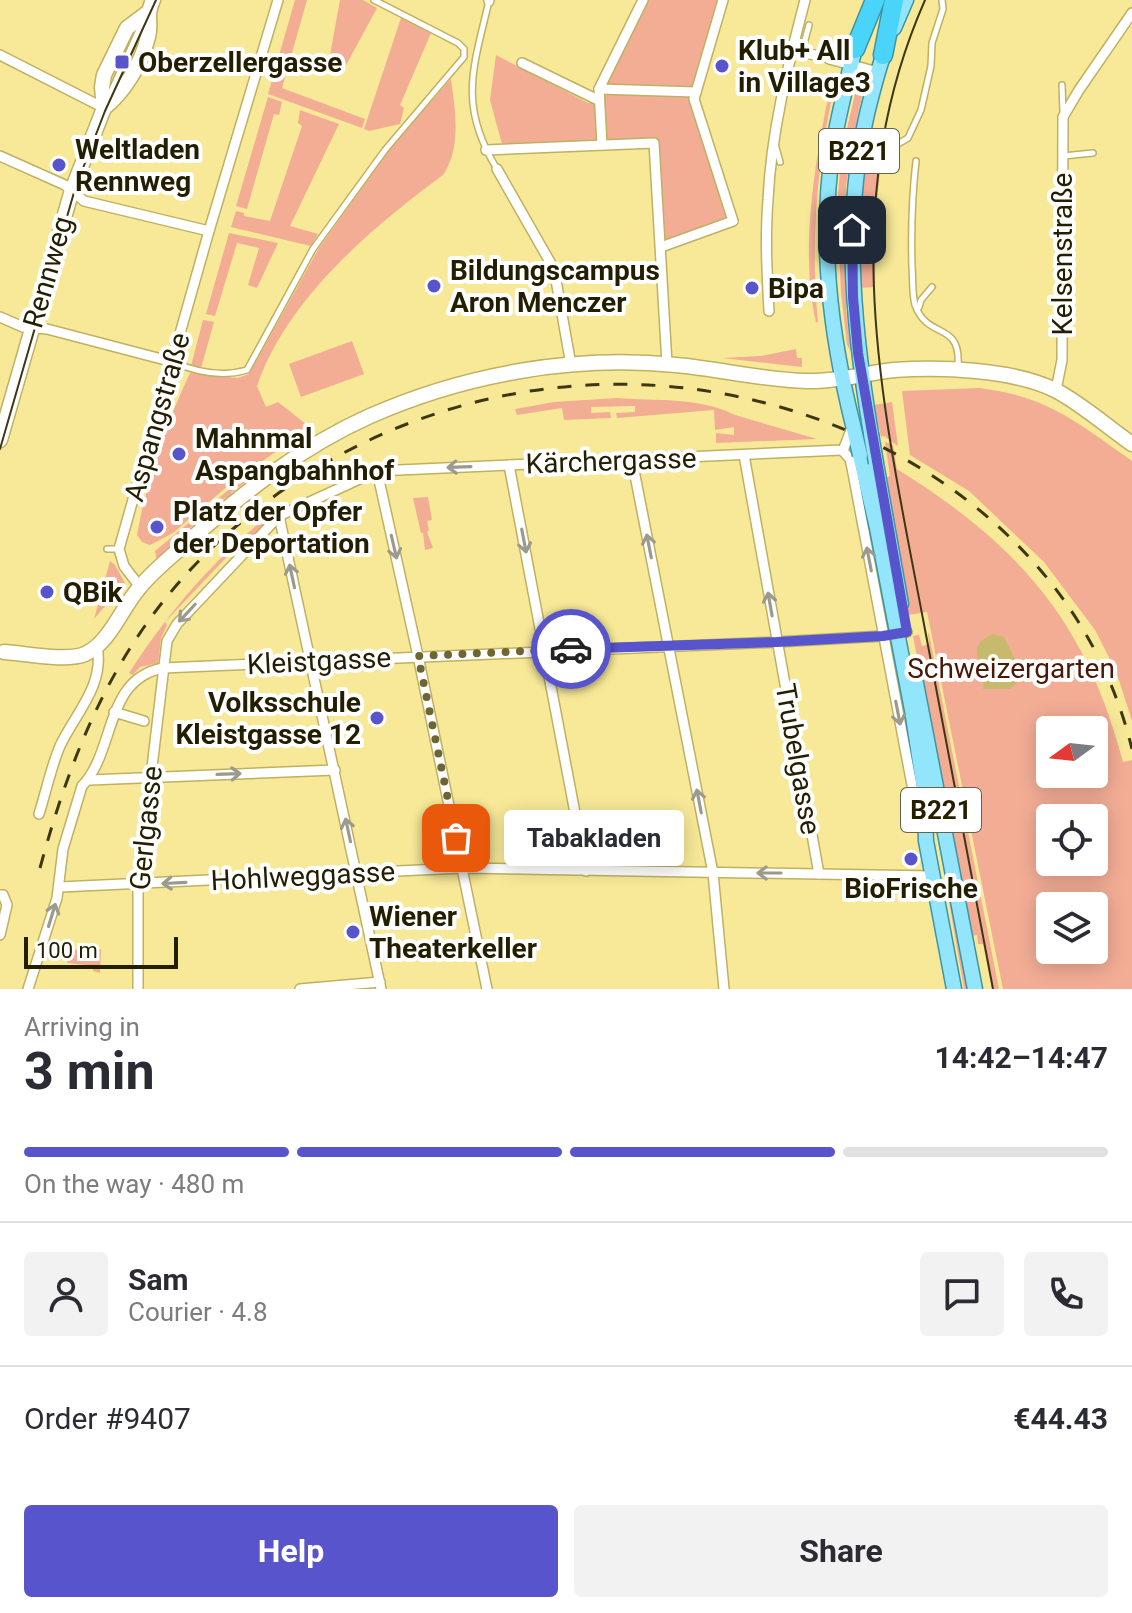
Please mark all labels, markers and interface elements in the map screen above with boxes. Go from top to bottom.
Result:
place label: Klub+ All in Village3 [738,34,871,99]
place label: Oberzellergasse [138,46,342,79]
marker: Oberzellergasse [113,53,131,71]
marker: Klub+ All in Village3 [713,57,731,75]
road number: B221 [819,129,899,173]
place label: Weltladen Rennweg [75,133,200,198]
marker: Weltladen Rennweg [50,156,68,174]
street label: Kelsenstraße [1046,173,1079,335]
pin [818,196,886,264]
icon: home [830,208,874,252]
street label: Rennweg [16,212,80,332]
place label: Bildungscampus Aron Menczer [450,254,660,319]
place label: Bipa [768,272,824,305]
marker: Bildungscampus Aron Menczer [425,277,443,295]
marker: Bipa [743,279,761,297]
street label: Aspangstraße [117,329,197,505]
place label: Mahnmal Aspangbahnhof [195,422,395,487]
street label: Kärchergasse [525,442,697,480]
marker: Mahnmal Aspangbahnhof [170,445,188,463]
one-way arrow [446,460,473,475]
place label: Platz der Opfer der Deportation [173,495,370,560]
marker: Platz der Opfer der Deportation [148,518,166,536]
one-way arrow [517,528,532,554]
one-way arrow [387,533,402,559]
one-way arrow [641,533,656,559]
one-way arrow [861,547,876,572]
one-way arrow [284,564,299,590]
place label: QBik [63,576,124,609]
marker: QBik [38,583,56,601]
one-way arrow [762,592,777,617]
one-way arrow [178,603,197,623]
courier [531,609,611,689]
icon: car [549,627,593,671]
street label: Kleistgasse [246,641,392,681]
park label: Schweizergarten [907,652,1115,685]
street label: Trubelgasse [768,681,828,837]
place label: Volksschule Kleistgasse 12 [175,686,361,751]
one-way arrow [891,699,906,725]
marker: Volksschule Kleistgasse 12 [368,709,386,727]
north arrow [1036,716,1108,788]
map controls [1036,716,1108,964]
street label: Gerlgasse [123,764,169,892]
one-way arrow [215,767,242,782]
road number: B221 [901,788,981,832]
one-way arrow [691,789,706,814]
pin [422,804,490,872]
button: locate [1036,804,1108,876]
callout: Tabakladen [504,810,684,866]
icon: bag [434,816,478,860]
one-way arrow [340,818,355,844]
text: Tabakladen [527,823,661,853]
marker: BioFrische [902,850,920,868]
street label: Hohlweggasse [210,855,396,897]
one-way arrow [756,865,783,881]
place label: BioFrische [844,872,978,905]
one-way arrow [161,876,188,891]
button: layers [1036,892,1108,964]
place label: Wiener Theaterkeller [369,900,537,965]
one-way arrow [45,902,60,927]
marker: Wiener Theaterkeller [344,923,362,941]
scale bar [24,933,178,969]
text: 100 m [36,938,98,963]
text: Arriving in [24,1012,140,1042]
text: 14:42–14:47 [934,1040,1108,1075]
text: 3 min [24,1041,155,1102]
text: On the way · 480 m [24,1169,244,1199]
button: person [24,1252,108,1336]
button: chat [920,1252,1004,1336]
button: phone [1024,1252,1108,1336]
text: Sam [128,1262,189,1297]
text: Courier · 4.8 [128,1297,268,1327]
text: Order #9407 [24,1401,191,1436]
text: €44.43 [1013,1401,1108,1436]
button: Help [24,1505,558,1597]
button: Share [574,1505,1108,1597]

